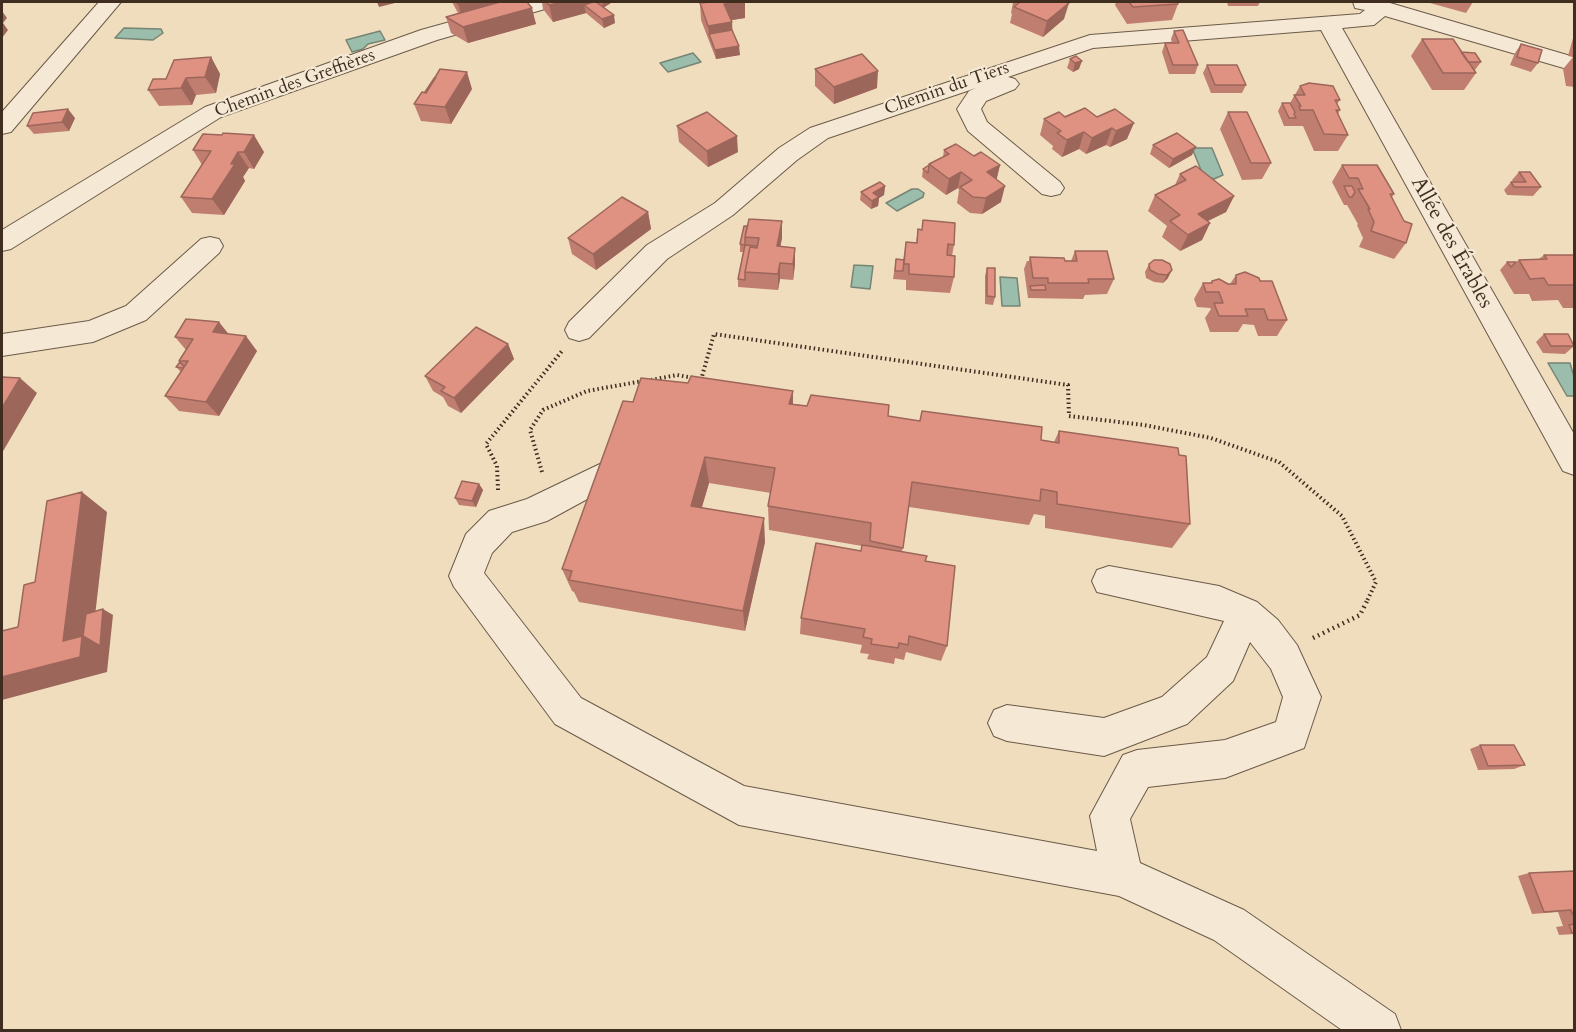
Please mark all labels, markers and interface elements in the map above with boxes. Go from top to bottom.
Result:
street label: Chemin des Greffières [212,45,378,123]
street label: Chemin du Tiers [882,58,1012,120]
street label: Allée des Érables [1404,173,1498,313]

